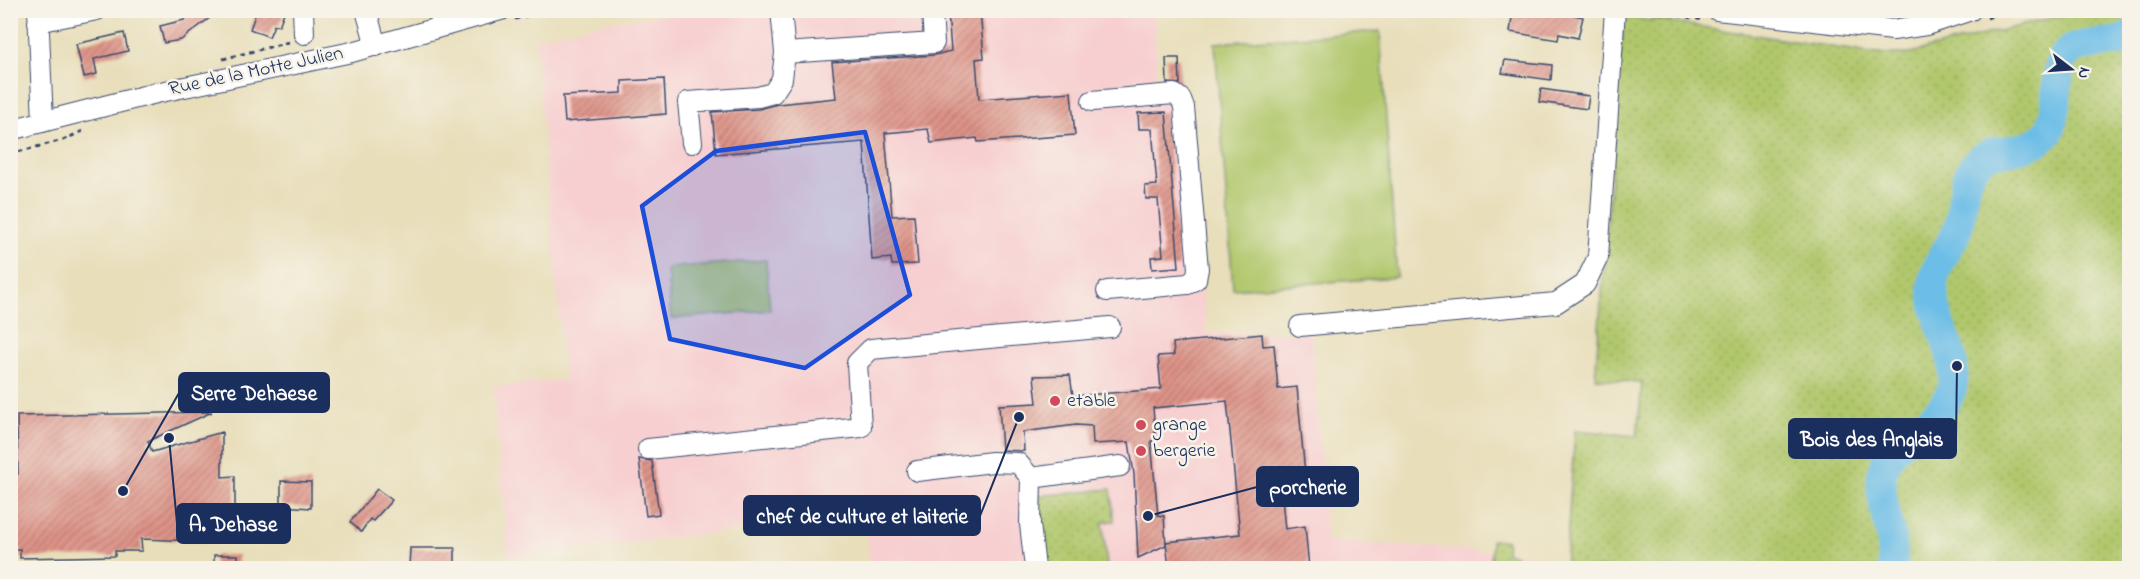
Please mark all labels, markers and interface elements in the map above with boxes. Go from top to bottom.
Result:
street label: Rue de la Motte Julien [166,39,346,105]
north arrow [2041,39,2101,99]
text: N [2070,64,2096,82]
callout: Serre Dehaese [179,373,329,412]
text: Serre Dehaese [191,380,318,410]
place label: etable [1067,387,1116,416]
marker: etable [1048,394,1062,408]
place label: grange [1152,411,1207,441]
marker: grange [1134,418,1148,432]
callout: Bois des Anglais [1789,419,1956,458]
text: Bois des Anglais [1799,426,1944,458]
place label: bergerie [1153,437,1215,467]
marker: bergerie [1134,444,1148,458]
callout: porcherie [1257,467,1358,506]
text: porcherie [1269,474,1347,504]
callout: chef de culture et laiterie [744,496,980,535]
text: chef de culture et laiterie [756,503,968,533]
callout: A. Dehase [177,504,290,543]
text: A. Dehase [189,511,278,541]

